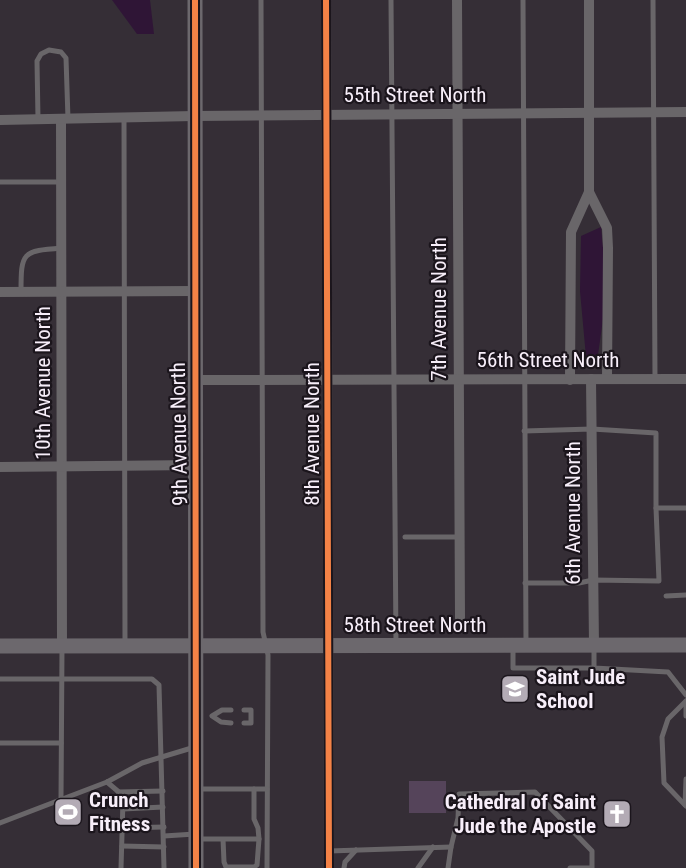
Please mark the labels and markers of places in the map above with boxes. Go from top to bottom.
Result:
place label: Saint Jude School [536,665,625,713]
school or university icon: Saint Jude School [499,673,531,705]
place label: Crunch Fitness [89,788,150,836]
place label: Cathedral of Saint Jude the Apostle [445,790,596,838]
sports icon: Crunch Fitness [52,796,84,828]
church icon: Cathedral of Saint Jude the Apostle [601,798,633,830]

